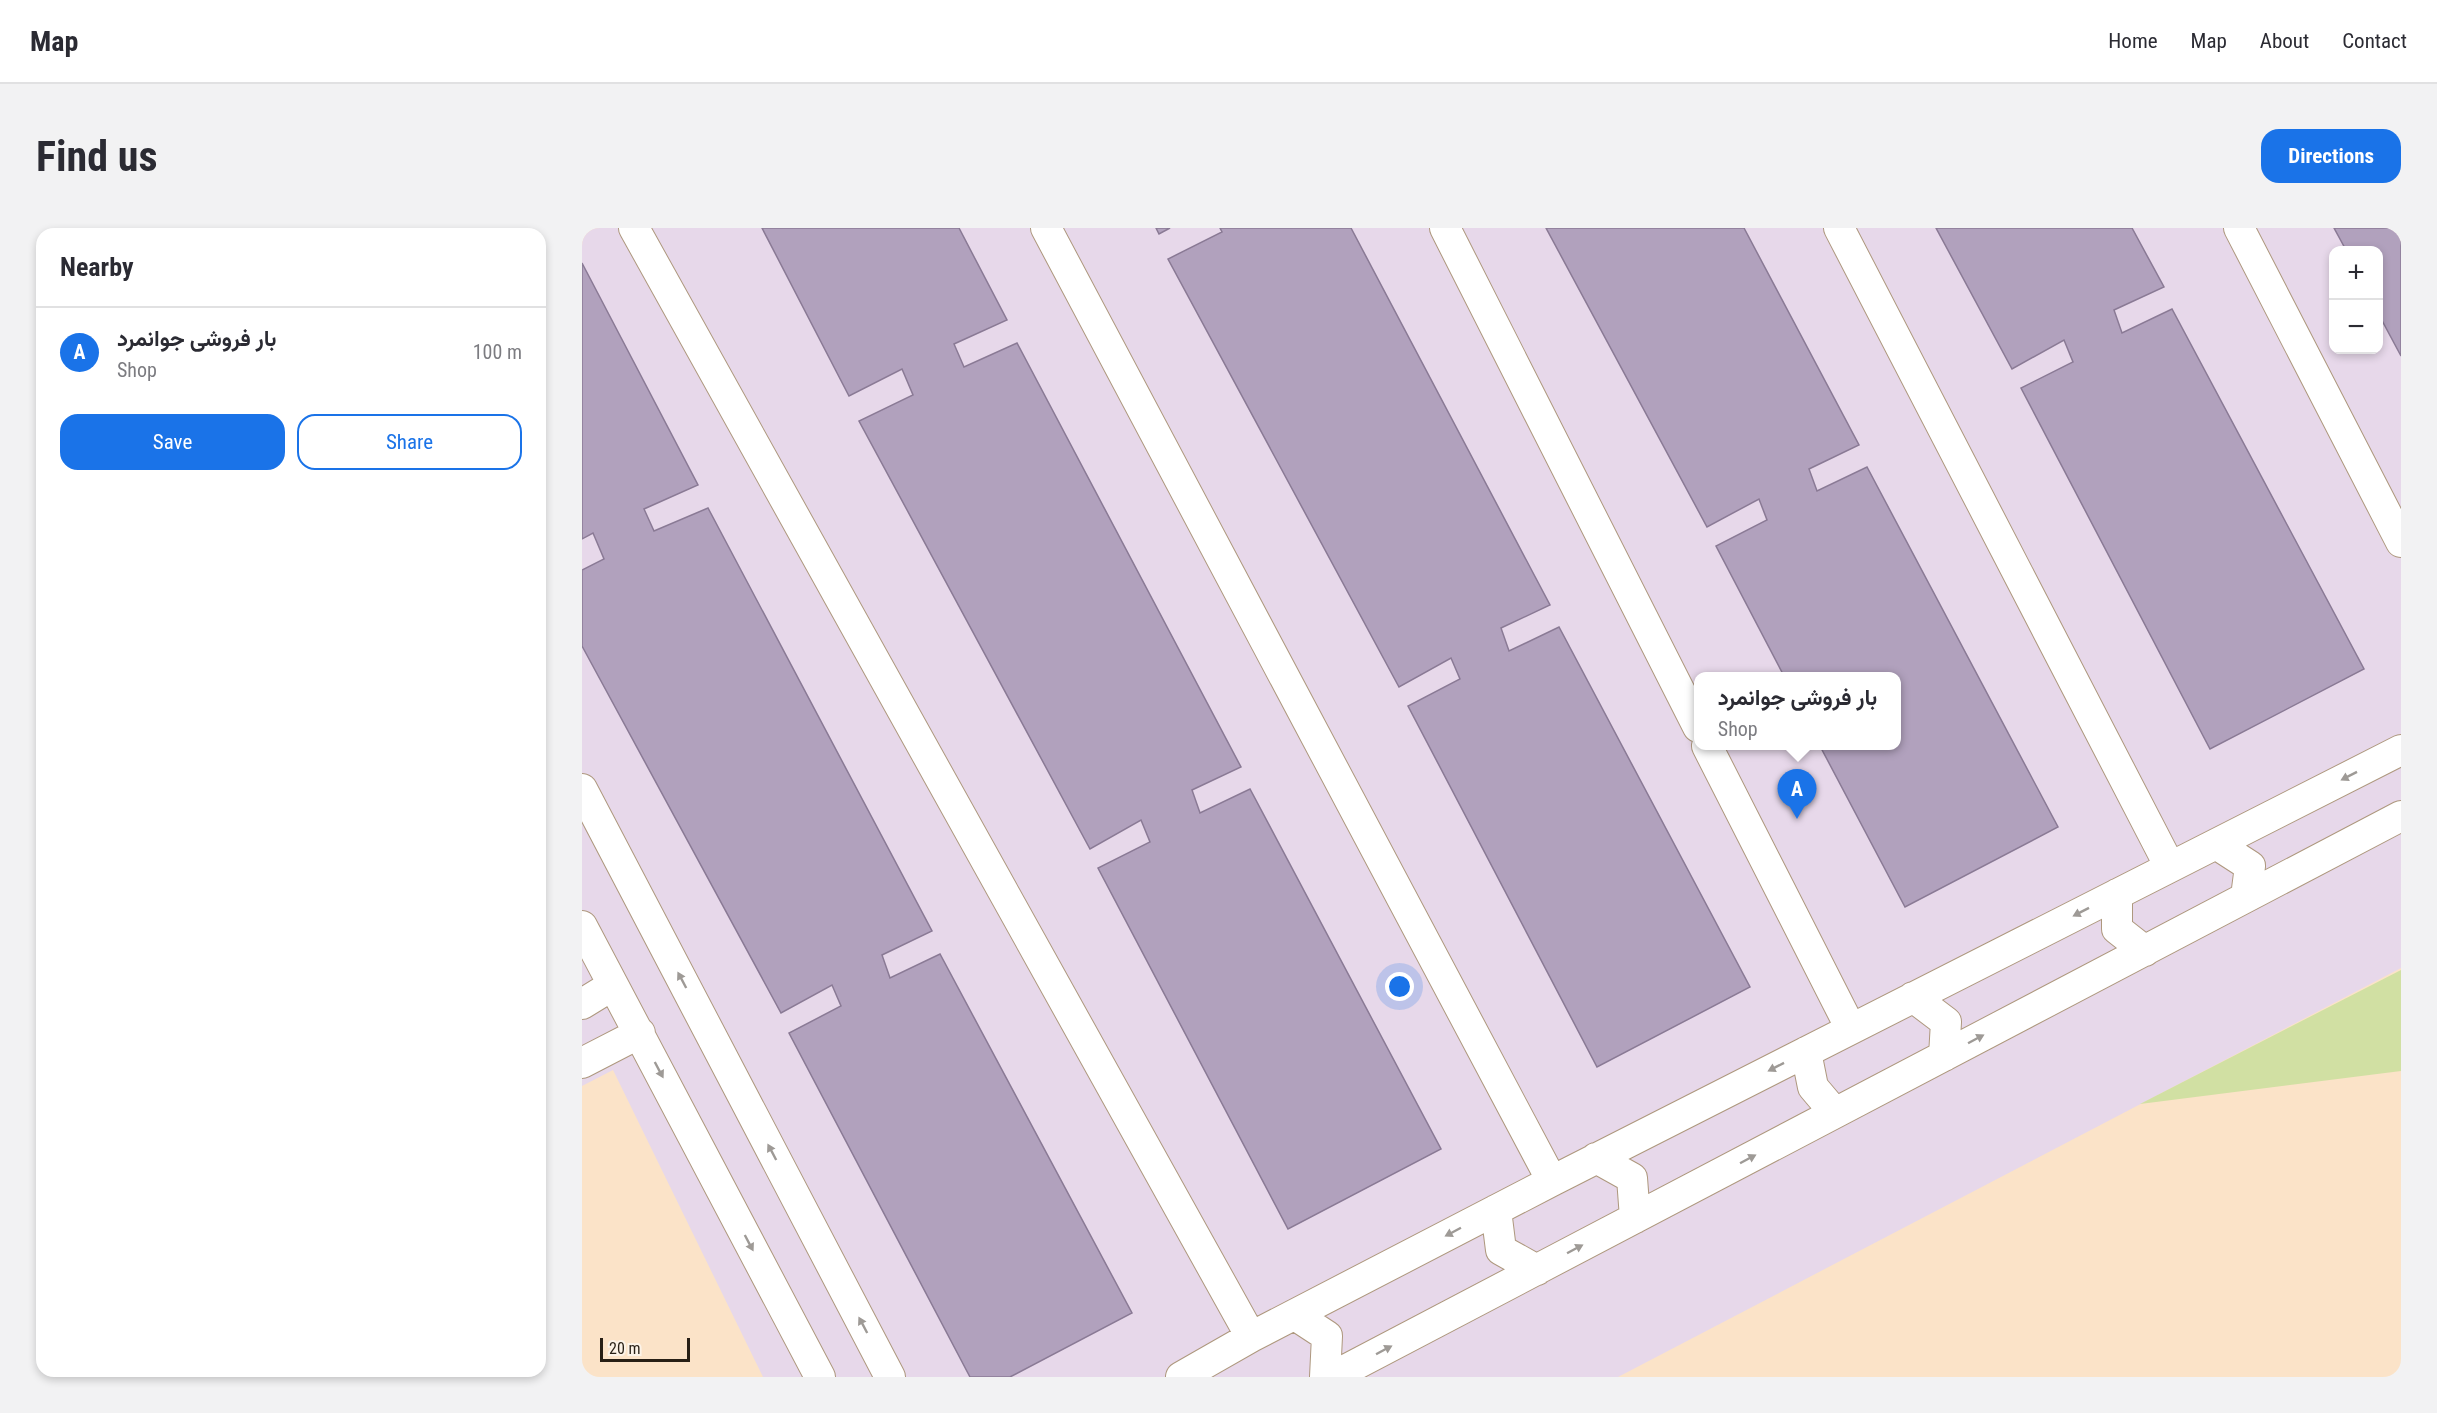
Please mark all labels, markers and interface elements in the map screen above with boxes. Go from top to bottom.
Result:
text: Map [30,25,78,58]
text: Home [2108,29,2158,53]
text: Map [2191,29,2227,53]
text: About [2260,29,2309,53]
text: Contact [2342,29,2407,53]
button: Directions [2261,129,2401,183]
text: Find us [36,132,157,181]
map controls [2329,246,2383,354]
button: + [2329,246,2383,300]
text: Nearby [60,252,134,282]
button: − [2329,300,2383,354]
text: بار فروشی جوانمرد [117,326,276,351]
text: A [74,340,85,364]
text: 100 m [473,340,522,364]
text: Shop [117,358,157,382]
button: Save [60,414,285,470]
button: Share [297,414,522,470]
popup [1694,672,1901,750]
text: بار فروشی جوانمرد [1718,685,1877,710]
text: Shop [1718,717,1758,741]
pin: A [1778,770,1816,819]
one-way arrow [2340,771,2357,781]
one-way arrow [2073,907,2090,917]
one-way arrow [677,971,687,988]
your location [1385,972,1414,1001]
one-way arrow [1968,1034,1985,1044]
one-way arrow [654,1062,664,1079]
one-way arrow [1768,1062,1785,1071]
one-way arrow [768,1144,777,1161]
one-way arrow [1739,1154,1756,1164]
one-way arrow [1445,1227,1462,1237]
one-way arrow [745,1234,754,1251]
one-way arrow [1566,1245,1584,1255]
one-way arrow [858,1316,868,1333]
scale bar [600,1335,690,1362]
text: 20 m [609,1339,641,1358]
one-way arrow [1375,1345,1392,1355]

